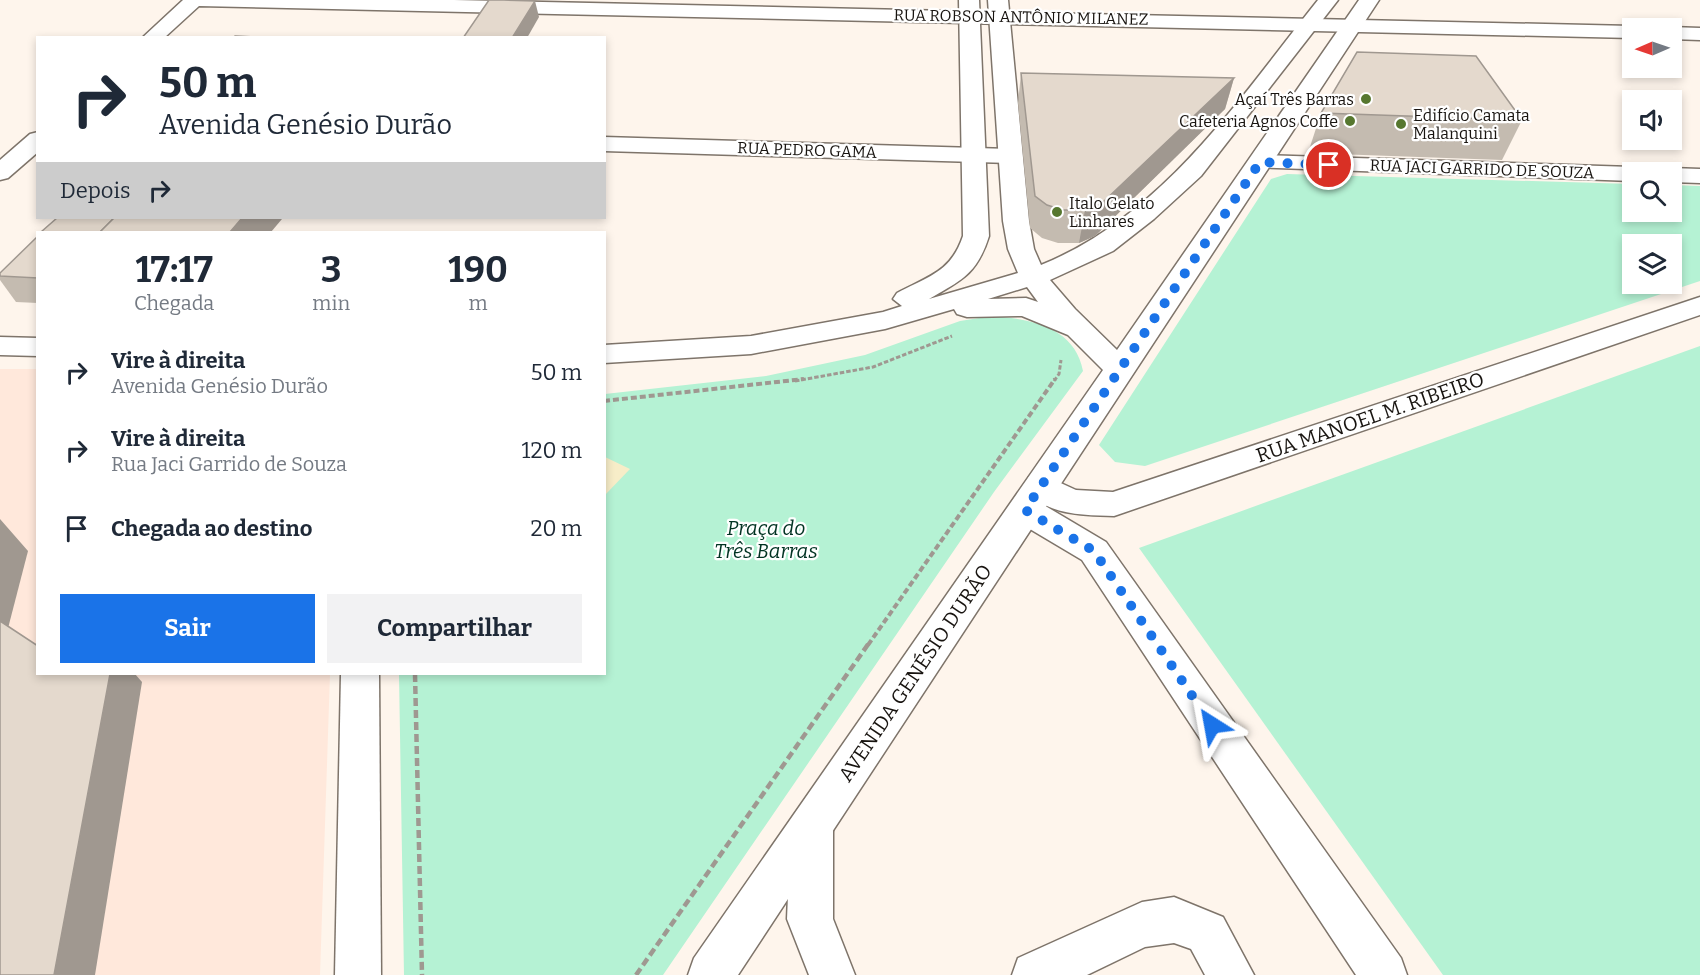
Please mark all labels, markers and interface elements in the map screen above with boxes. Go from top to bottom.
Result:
street label: RUA ROBSON ANTÔNIO MILANEZ [893,4,1149,29]
north arrow [1622,18,1682,78]
map controls [1622,18,1682,294]
text: 50 m [159,58,256,108]
icon: right [60,60,138,138]
place label: Açaí Três Barras [1235,90,1354,109]
button: sound [1622,90,1682,150]
marker: Açaí Três Barras [1359,92,1373,106]
place label: Edifício Camata Malanquini [1413,106,1530,143]
text: Avenida Genésio Durão [159,109,452,141]
place label: Cafeteria Agnos Coffe [1179,112,1338,131]
marker: Cafeteria Agnos Coffe [1343,114,1357,128]
marker: Edifício Camata Malanquini [1394,117,1408,131]
street label: RUA PEDRO GAMA [737,138,878,162]
pin [1303,139,1354,190]
icon: arrive [1312,148,1345,181]
street label: RUA JACI GARRIDO DE SOUZA [1369,156,1595,182]
button: search [1622,162,1682,222]
icon: right [143,174,176,207]
text: Depois [60,177,131,204]
place label: Italo Gelato Linhares [1069,194,1154,231]
marker: Italo Gelato Linhares [1050,205,1064,219]
button: layers [1622,234,1682,294]
text: 17:17 [135,248,213,292]
text: 3 [321,248,342,292]
text: 190 [448,248,508,292]
text: Chegada [134,291,214,315]
text: min [312,291,350,315]
text: m [468,291,488,315]
text: Vire à direita [111,347,245,374]
icon: right [60,356,93,389]
text: 50 m [531,359,582,386]
street label: RUA MANOEL M. RIBEIRO [1253,367,1487,467]
text: Avenida Genésio Durão [111,374,328,398]
text: Vire à direita [111,425,245,452]
icon: right [60,434,93,467]
text: 120 m [522,437,582,464]
text: Rua Jaci Garrido de Souza [111,452,347,476]
icon: arrive [60,512,93,545]
text: Chegada ao destino [111,515,312,542]
text: 20 m [531,515,582,542]
park label: Praça do Três Barras [714,516,818,563]
street label: AVENIDA GENÉSIO DURÃO [833,560,997,786]
button: Sair [60,594,315,663]
button: Compartilhar [327,594,582,663]
position arrow [1180,693,1244,757]

